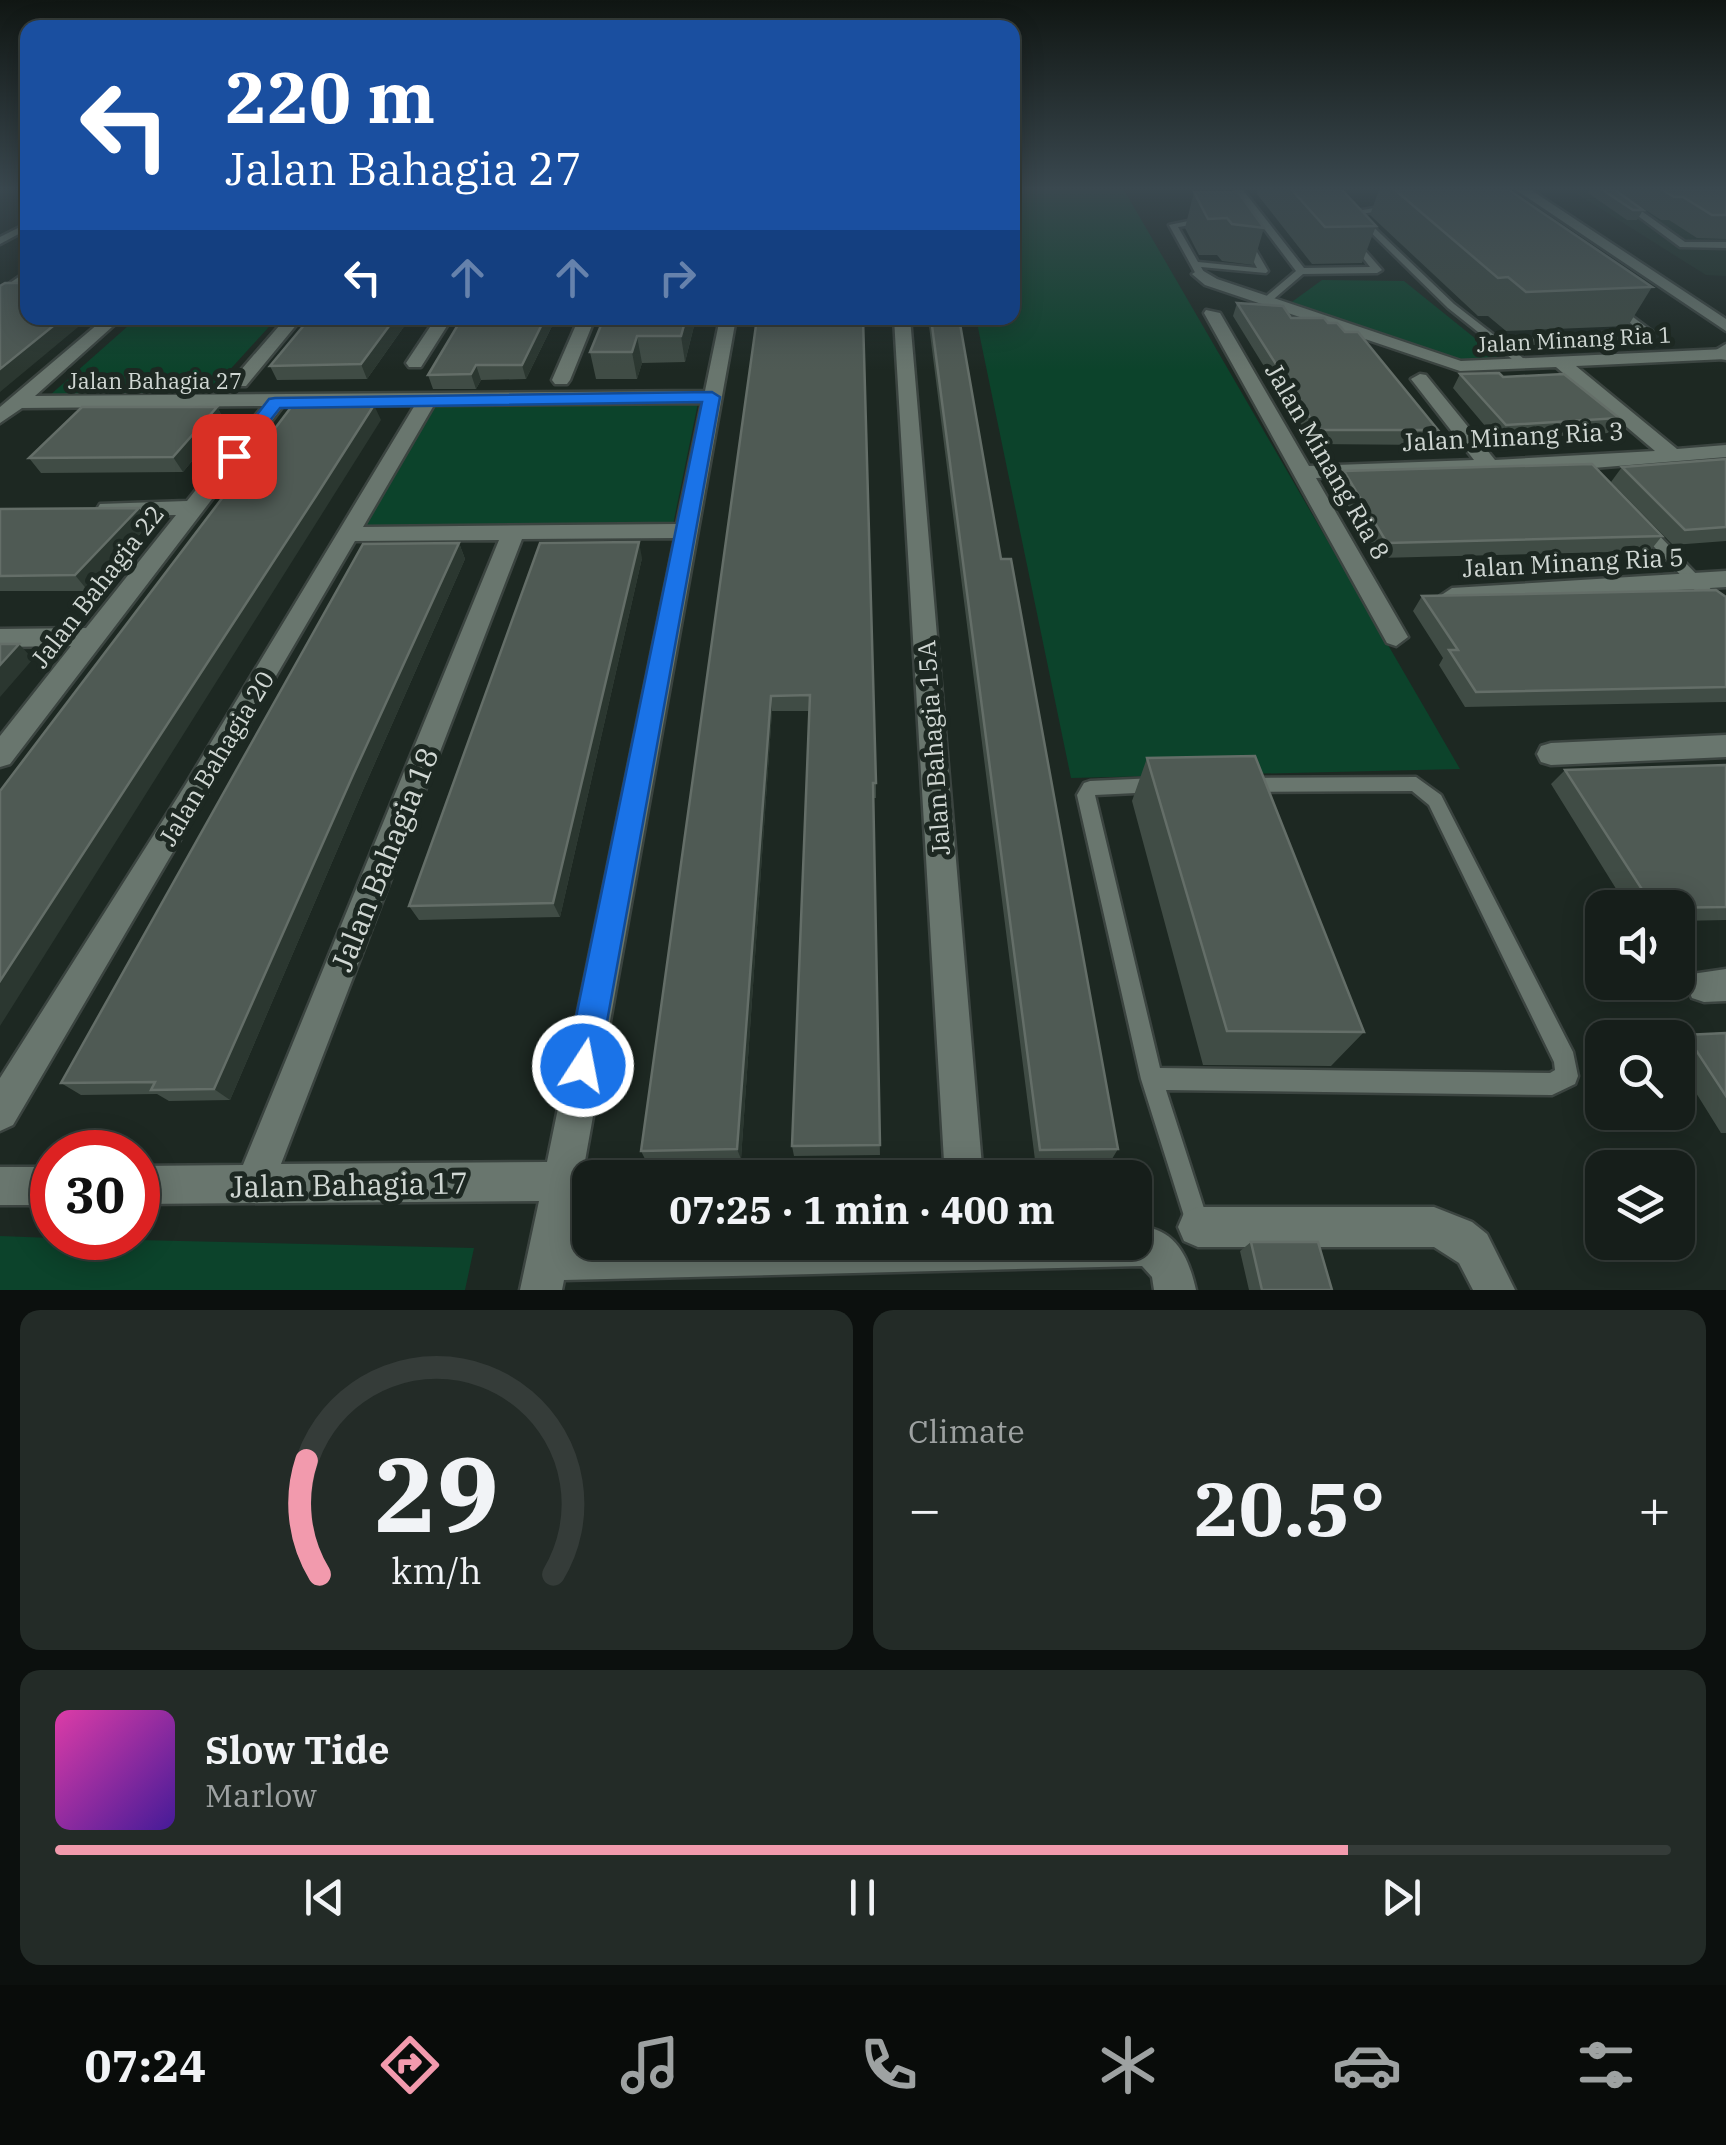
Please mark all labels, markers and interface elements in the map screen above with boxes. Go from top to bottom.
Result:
text: 220 m [225,51,435,142]
icon: left [60,60,190,190]
text: Jalan Bahagia 27 [225,139,582,197]
icon: left [335,250,390,305]
icon: ahead [440,250,495,305]
icon: ahead [545,250,600,305]
icon: right [650,250,705,305]
street label: Jalan Minang Ria 1 [1476,319,1672,359]
street label: Jalan Minang Ria 8 [1258,357,1398,565]
street label: Jalan Bahagia 27 [68,366,242,395]
pin [192,414,277,499]
street label: Jalan Minang Ria 3 [1401,414,1625,458]
icon: arrive [207,429,262,484]
street label: Jalan Bahagia 22 [23,498,171,674]
street label: Jalan Minang Ria 5 [1461,540,1685,584]
street label: Jalan Bahagia 15A [909,639,957,857]
street label: Jalan Bahagia 20 [151,665,281,851]
street label: Jalan Bahagia 18 [321,741,447,977]
map controls [1585,890,1695,1260]
button: sound [1585,890,1695,1000]
position arrow [531,1014,635,1118]
button: search [1585,1020,1695,1130]
speed limit sign: 30 [30,1130,160,1260]
button: layers [1585,1150,1695,1260]
street label: Jalan Bahagia 17 [230,1162,468,1206]
text: 07:25 · 1 min · 400 m [669,1185,1055,1234]
text: Climate [908,1410,1025,1452]
text: 29 [374,1425,499,1561]
text: 20.5° [1194,1459,1385,1557]
text: − [908,1473,941,1544]
text: + [1638,1473,1671,1544]
text: km/h [391,1547,482,1594]
text: Slow Tide [205,1725,390,1774]
text: Marlow [205,1774,317,1816]
icon: previous [297,1870,352,1925]
icon: pause [835,1870,890,1925]
icon: next [1374,1870,1429,1925]
icon: directions [375,2030,445,2100]
icon: music [615,2030,685,2100]
icon: phone [854,2030,924,2100]
icon: climate [1093,2030,1163,2100]
icon: car [1332,2030,1402,2100]
icon: filters [1571,2030,1641,2100]
text: 07:24 [85,2036,206,2094]

